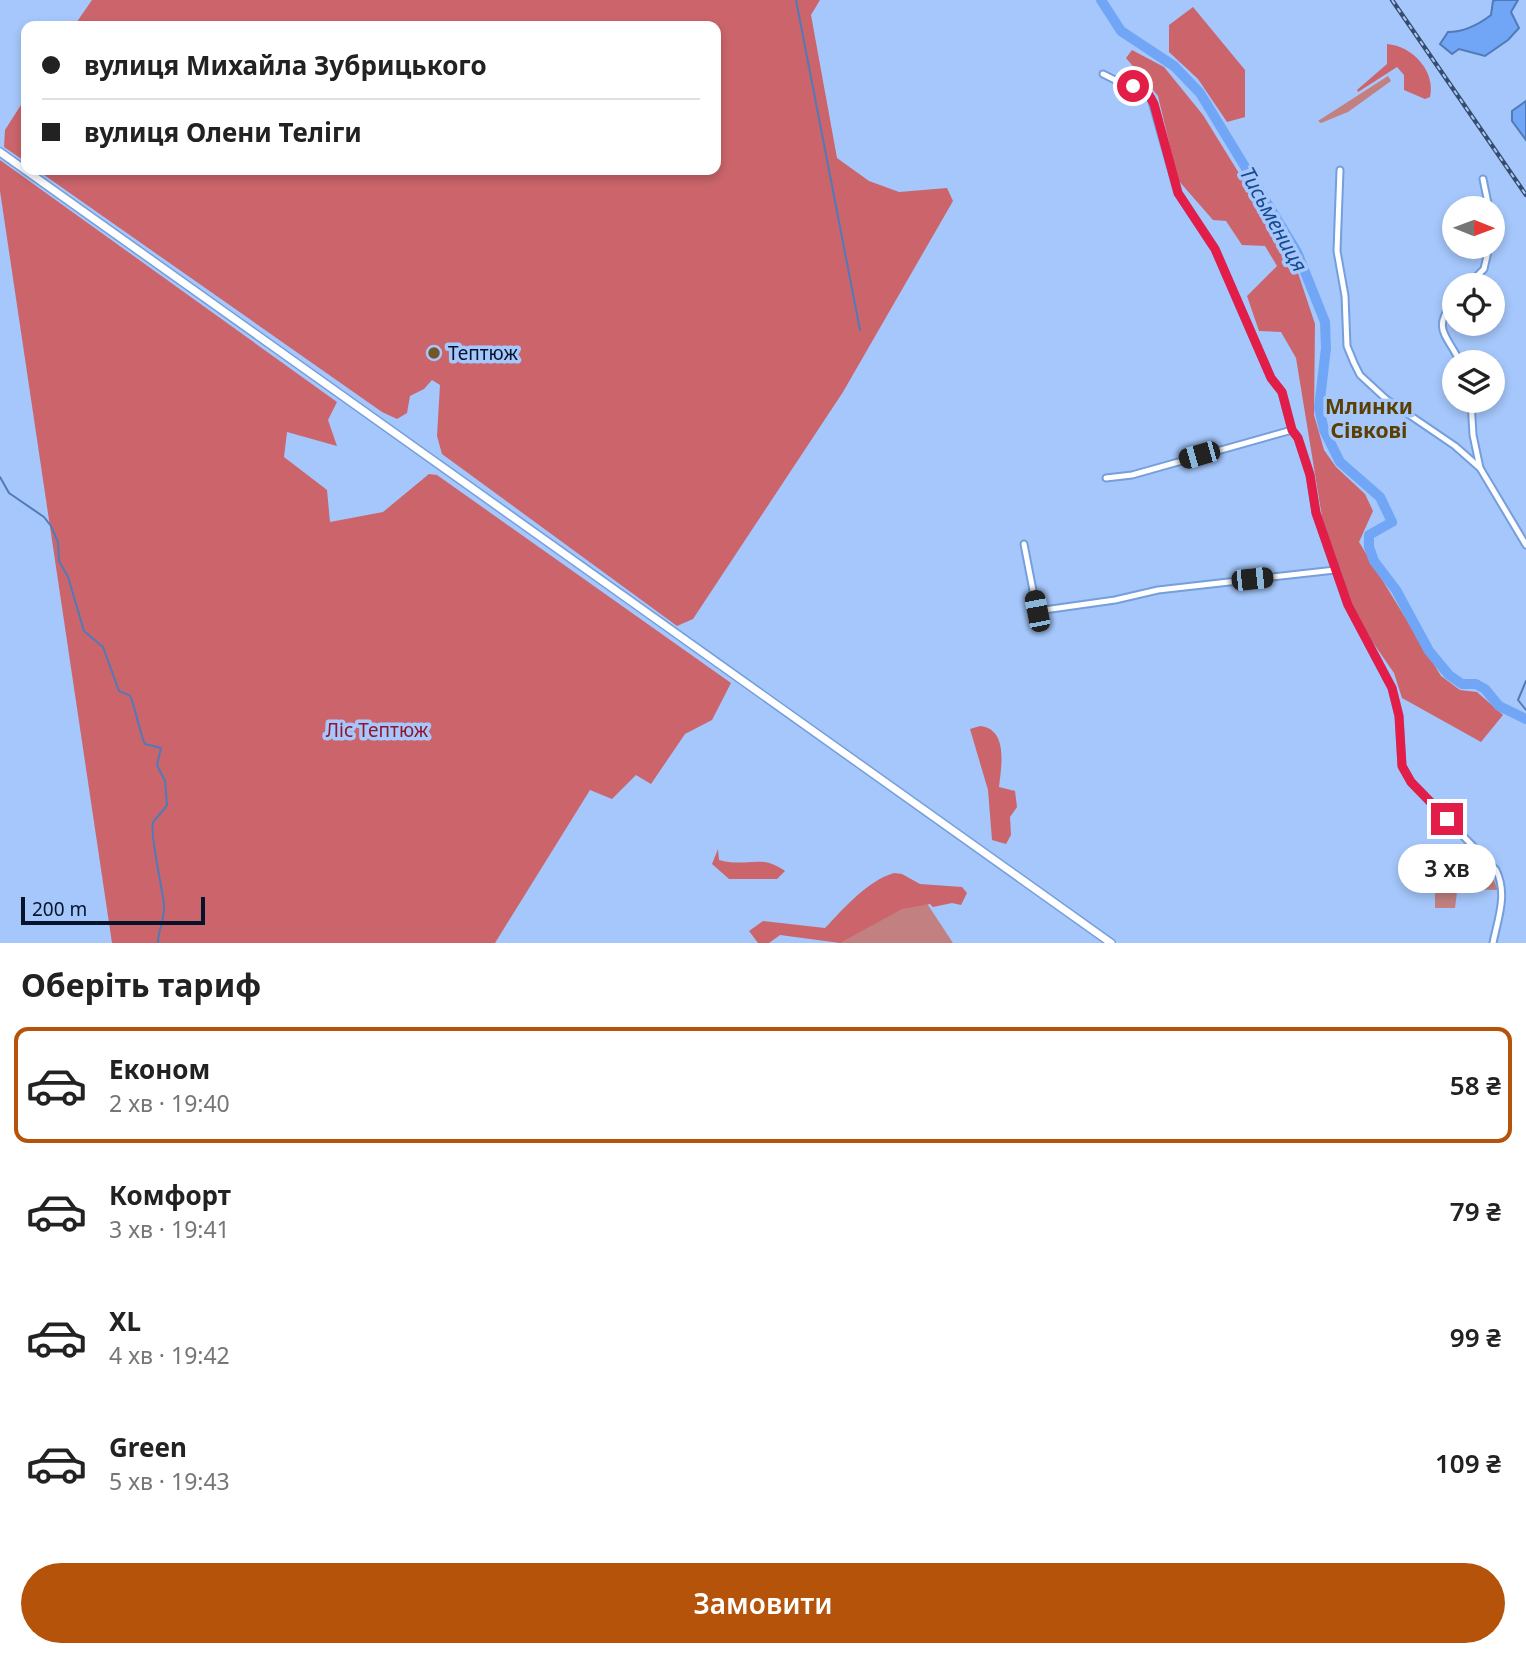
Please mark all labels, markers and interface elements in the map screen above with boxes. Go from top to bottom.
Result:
text: вулиця Михайла Зубрицького [84,47,487,83]
route start [1117,70,1149,102]
text: вулиця Олени Теліги [84,114,362,150]
water label: Тисьмениця [1234,162,1314,277]
north arrow [1442,196,1505,259]
map controls [1442,196,1505,413]
button: locate [1442,273,1505,336]
place label: Тептюж [448,340,518,366]
marker: Тептюж [426,345,442,361]
button: layers [1442,350,1505,413]
district label: Млинки Сівкові [1325,392,1413,444]
car [1176,439,1223,471]
car [1231,566,1274,592]
car [1023,588,1052,634]
park label: Ліс Тептюж [326,717,429,743]
route end [1431,803,1463,835]
callout: 3 хв [1398,844,1496,892]
text: 3 хв [1424,852,1470,884]
scale bar [21,894,205,926]
text: 200 m [32,896,87,922]
text: Оберіть тариф [21,963,261,1006]
text: Економ [109,1051,210,1087]
icon: car [25,1054,88,1117]
text: 58 ₴ [1450,1067,1501,1103]
text: 2 хв · 19:40 [109,1087,230,1119]
text: Комфорт [109,1177,231,1213]
icon: car [25,1180,88,1243]
text: 79 ₴ [1450,1193,1501,1229]
text: 3 хв · 19:41 [109,1213,230,1245]
text: XL [109,1303,141,1339]
icon: car [25,1306,88,1369]
text: 99 ₴ [1450,1319,1501,1355]
text: 4 хв · 19:42 [109,1339,230,1371]
text: Green [109,1429,187,1465]
icon: car [25,1432,88,1495]
text: 109 ₴ [1435,1445,1501,1481]
text: 5 хв · 19:43 [109,1465,230,1497]
button: Замовити [21,1563,1505,1643]

